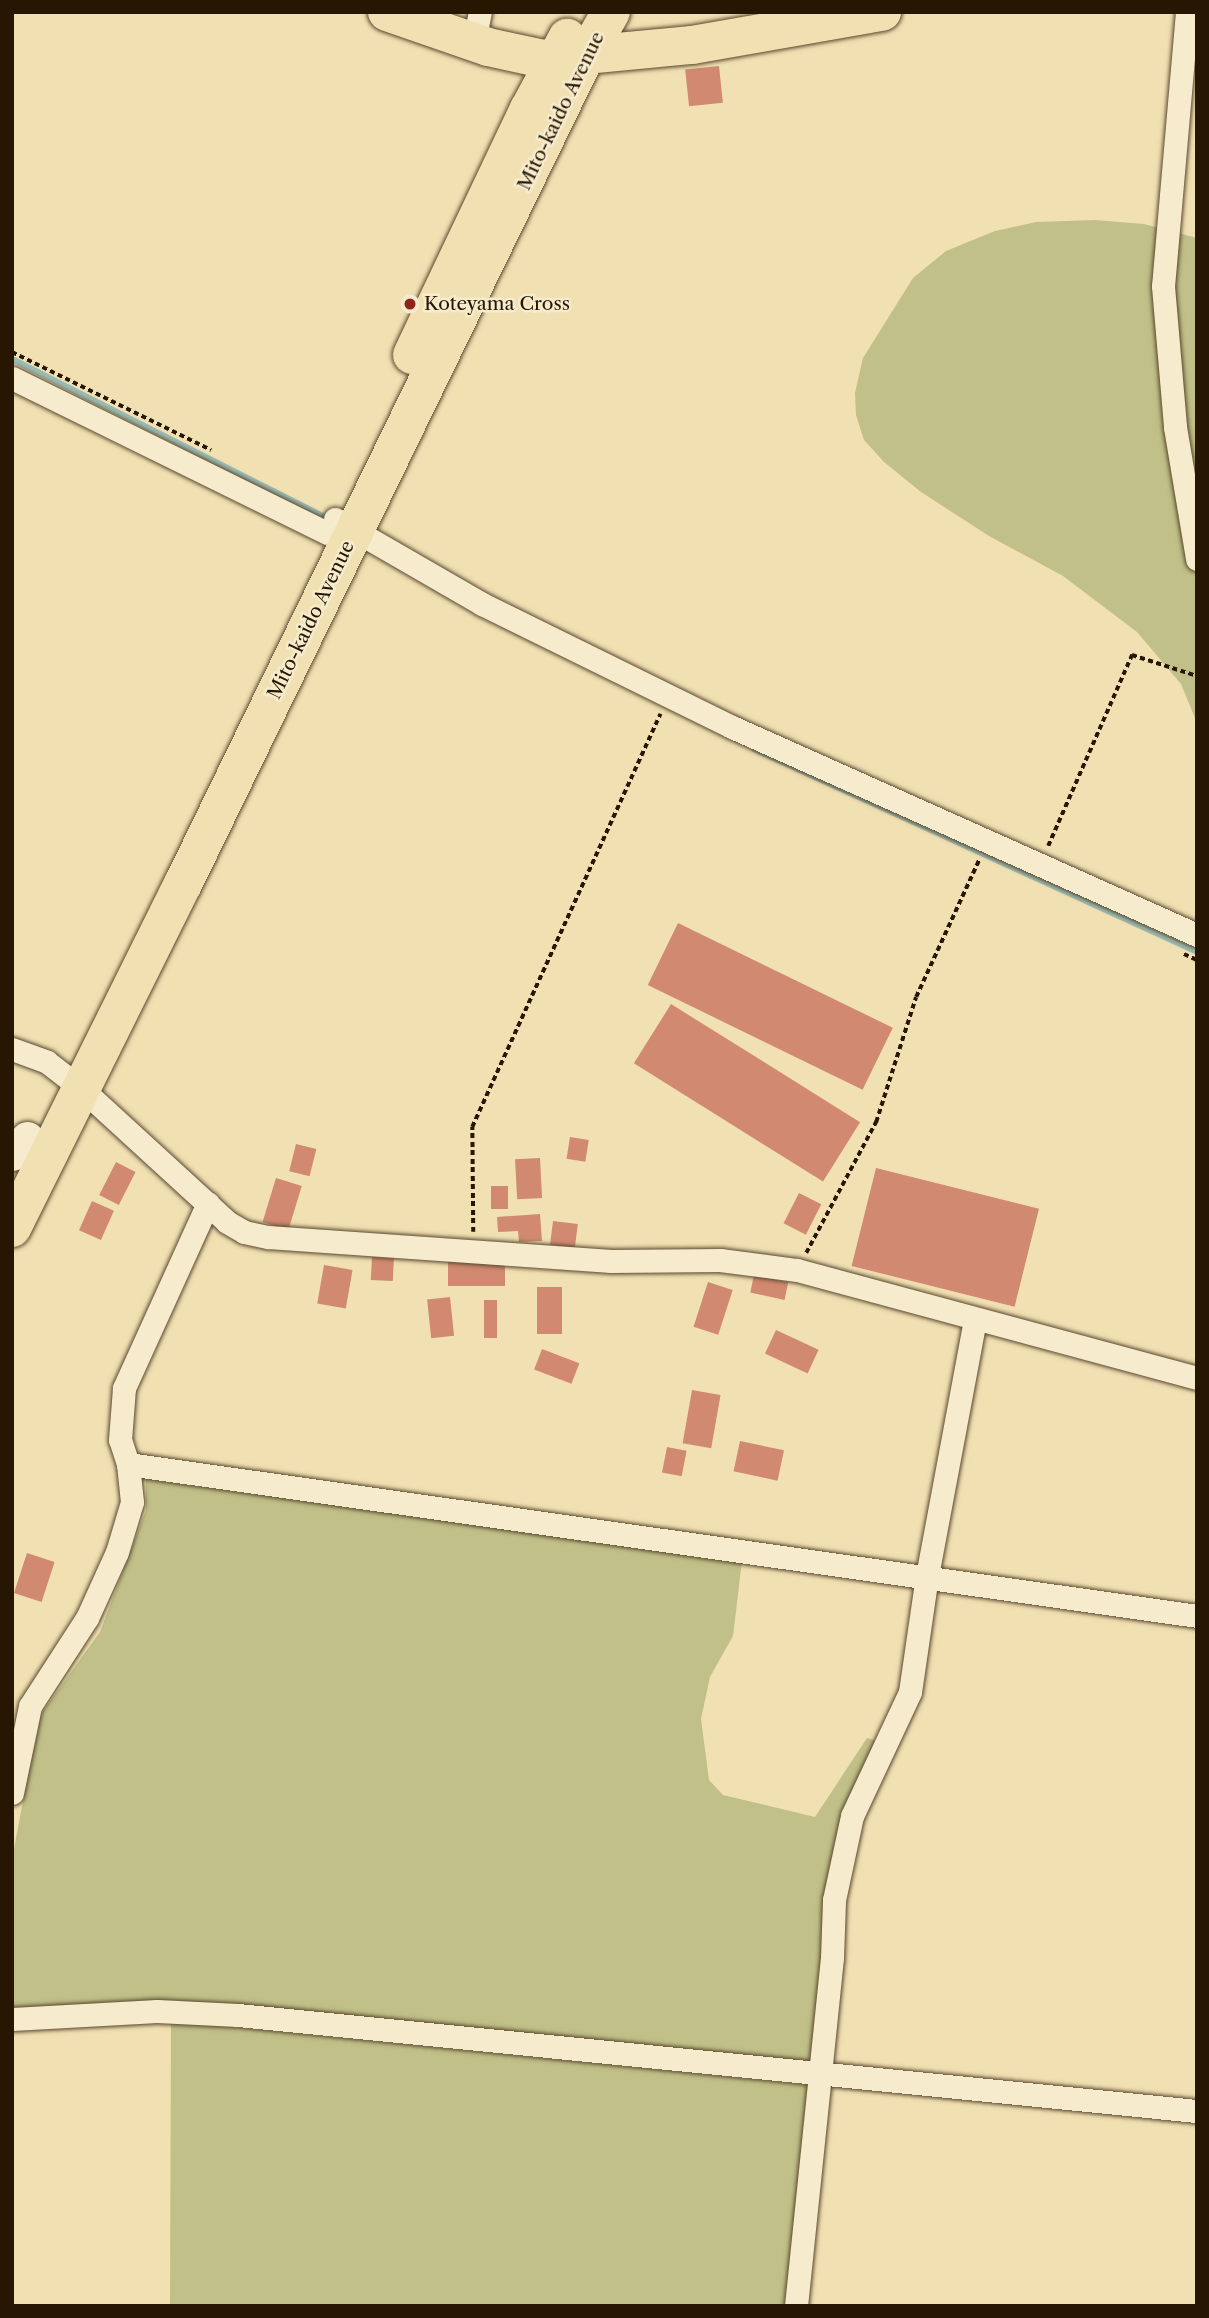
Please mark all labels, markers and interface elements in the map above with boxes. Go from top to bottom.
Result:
street label: Mito-kaido Avenue [513,28,609,194]
place label: Koteyama Cross [424,293,570,315]
marker: Koteyama Cross [402,296,418,312]
street label: Mito-kaido Avenue [263,537,359,703]

